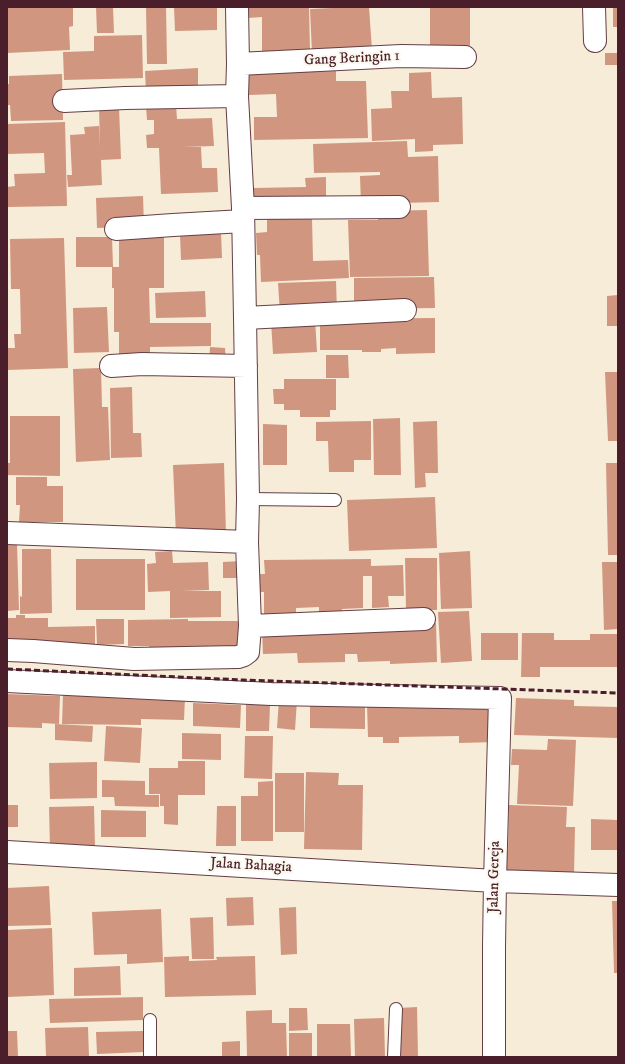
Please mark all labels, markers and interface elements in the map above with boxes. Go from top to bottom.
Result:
street label: Gang Beringin 1 [304,48,400,70]
street label: Jalan Gereja [485,841,505,913]
street label: Jalan Bahagia [210,855,292,877]

